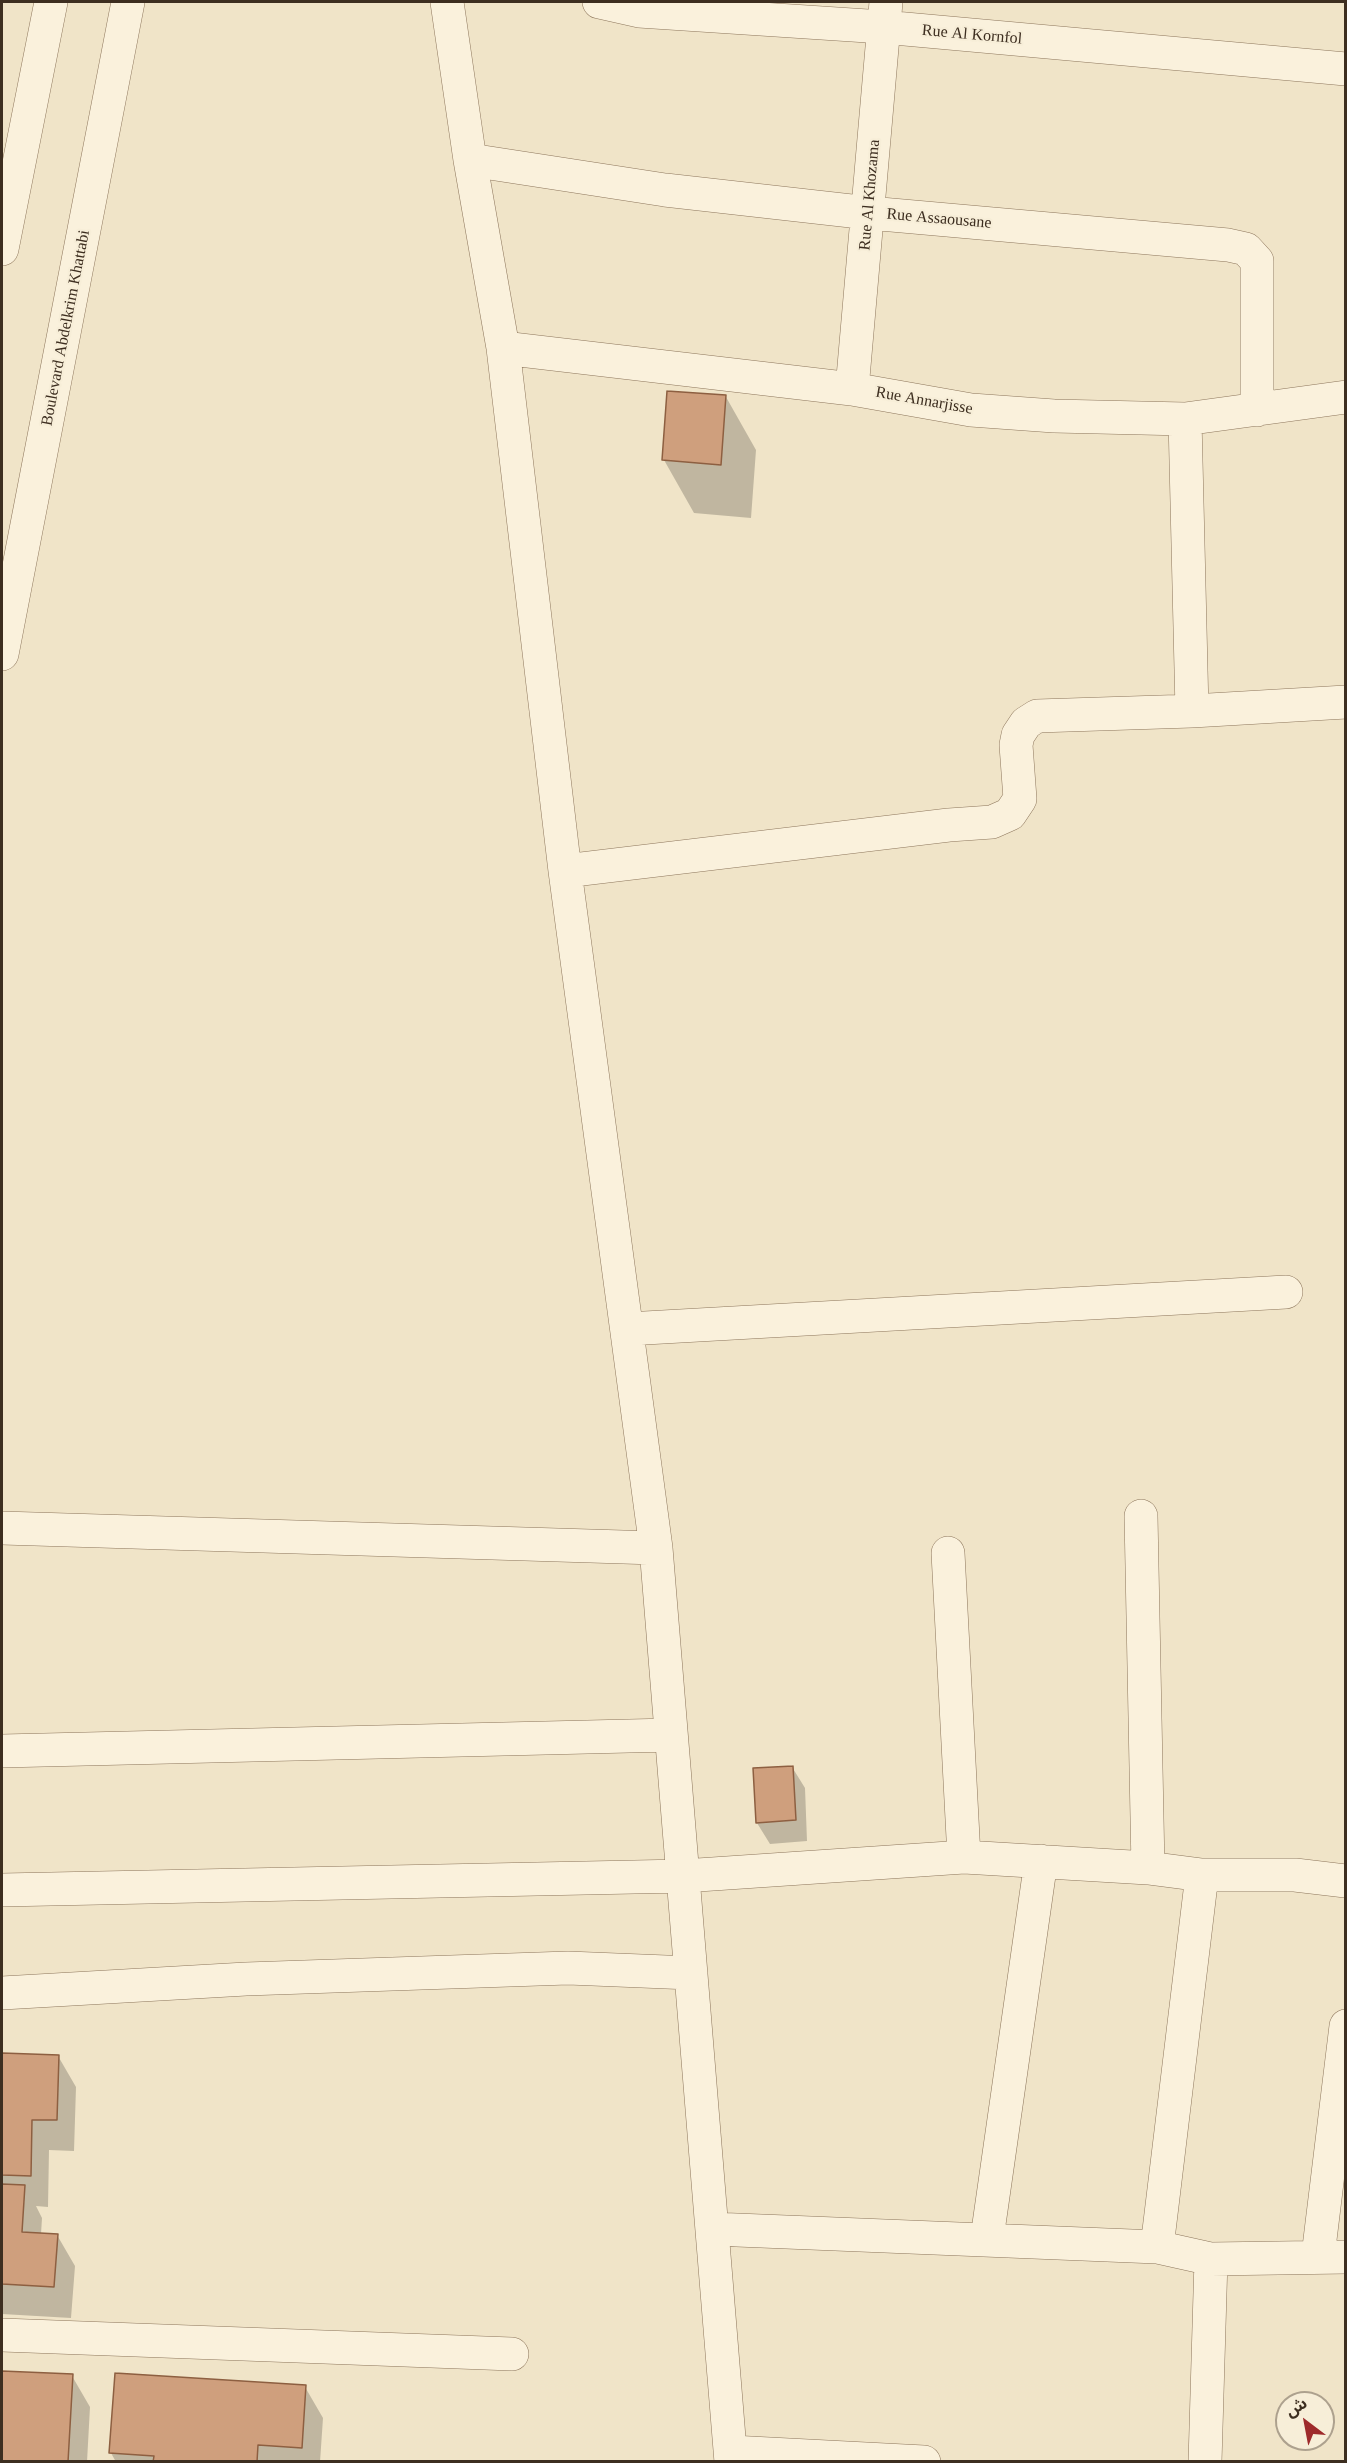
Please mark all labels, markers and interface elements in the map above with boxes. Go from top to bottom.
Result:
street label: Rue Al Kornfol [921,21,1023,49]
street label: Rue Al Khozama [856,139,884,251]
street label: Rue Assaousane [886,205,992,233]
street label: Boulevard Abdelkrim Khattabi [38,228,94,428]
street label: Rue Annarjisse [874,383,974,419]
north arrow [1275,2391,1335,2451]
text: ش [1282,2394,1310,2420]

